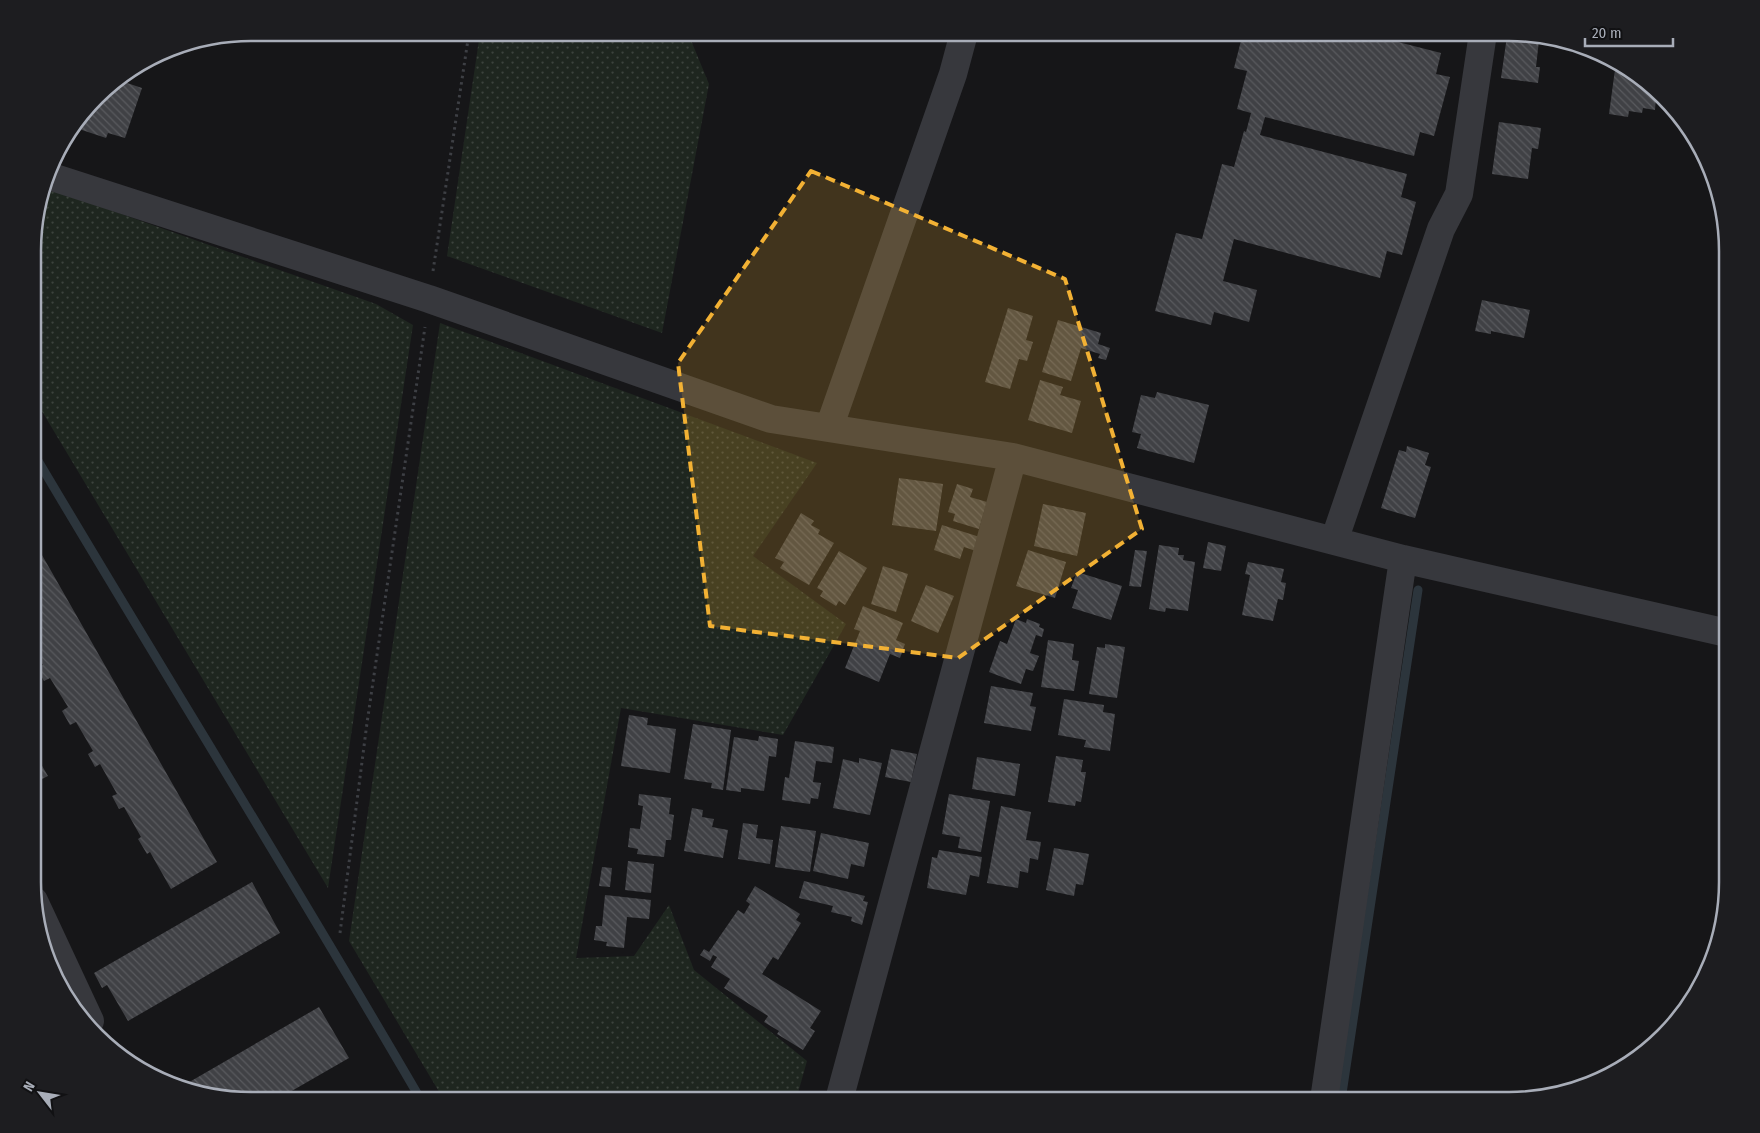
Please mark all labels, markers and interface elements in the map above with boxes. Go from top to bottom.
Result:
scale bar [1585,15,1672,47]
text: 20 m [1592,24,1622,42]
north arrow [15,1068,65,1118]
text: N [20,1079,39,1095]

